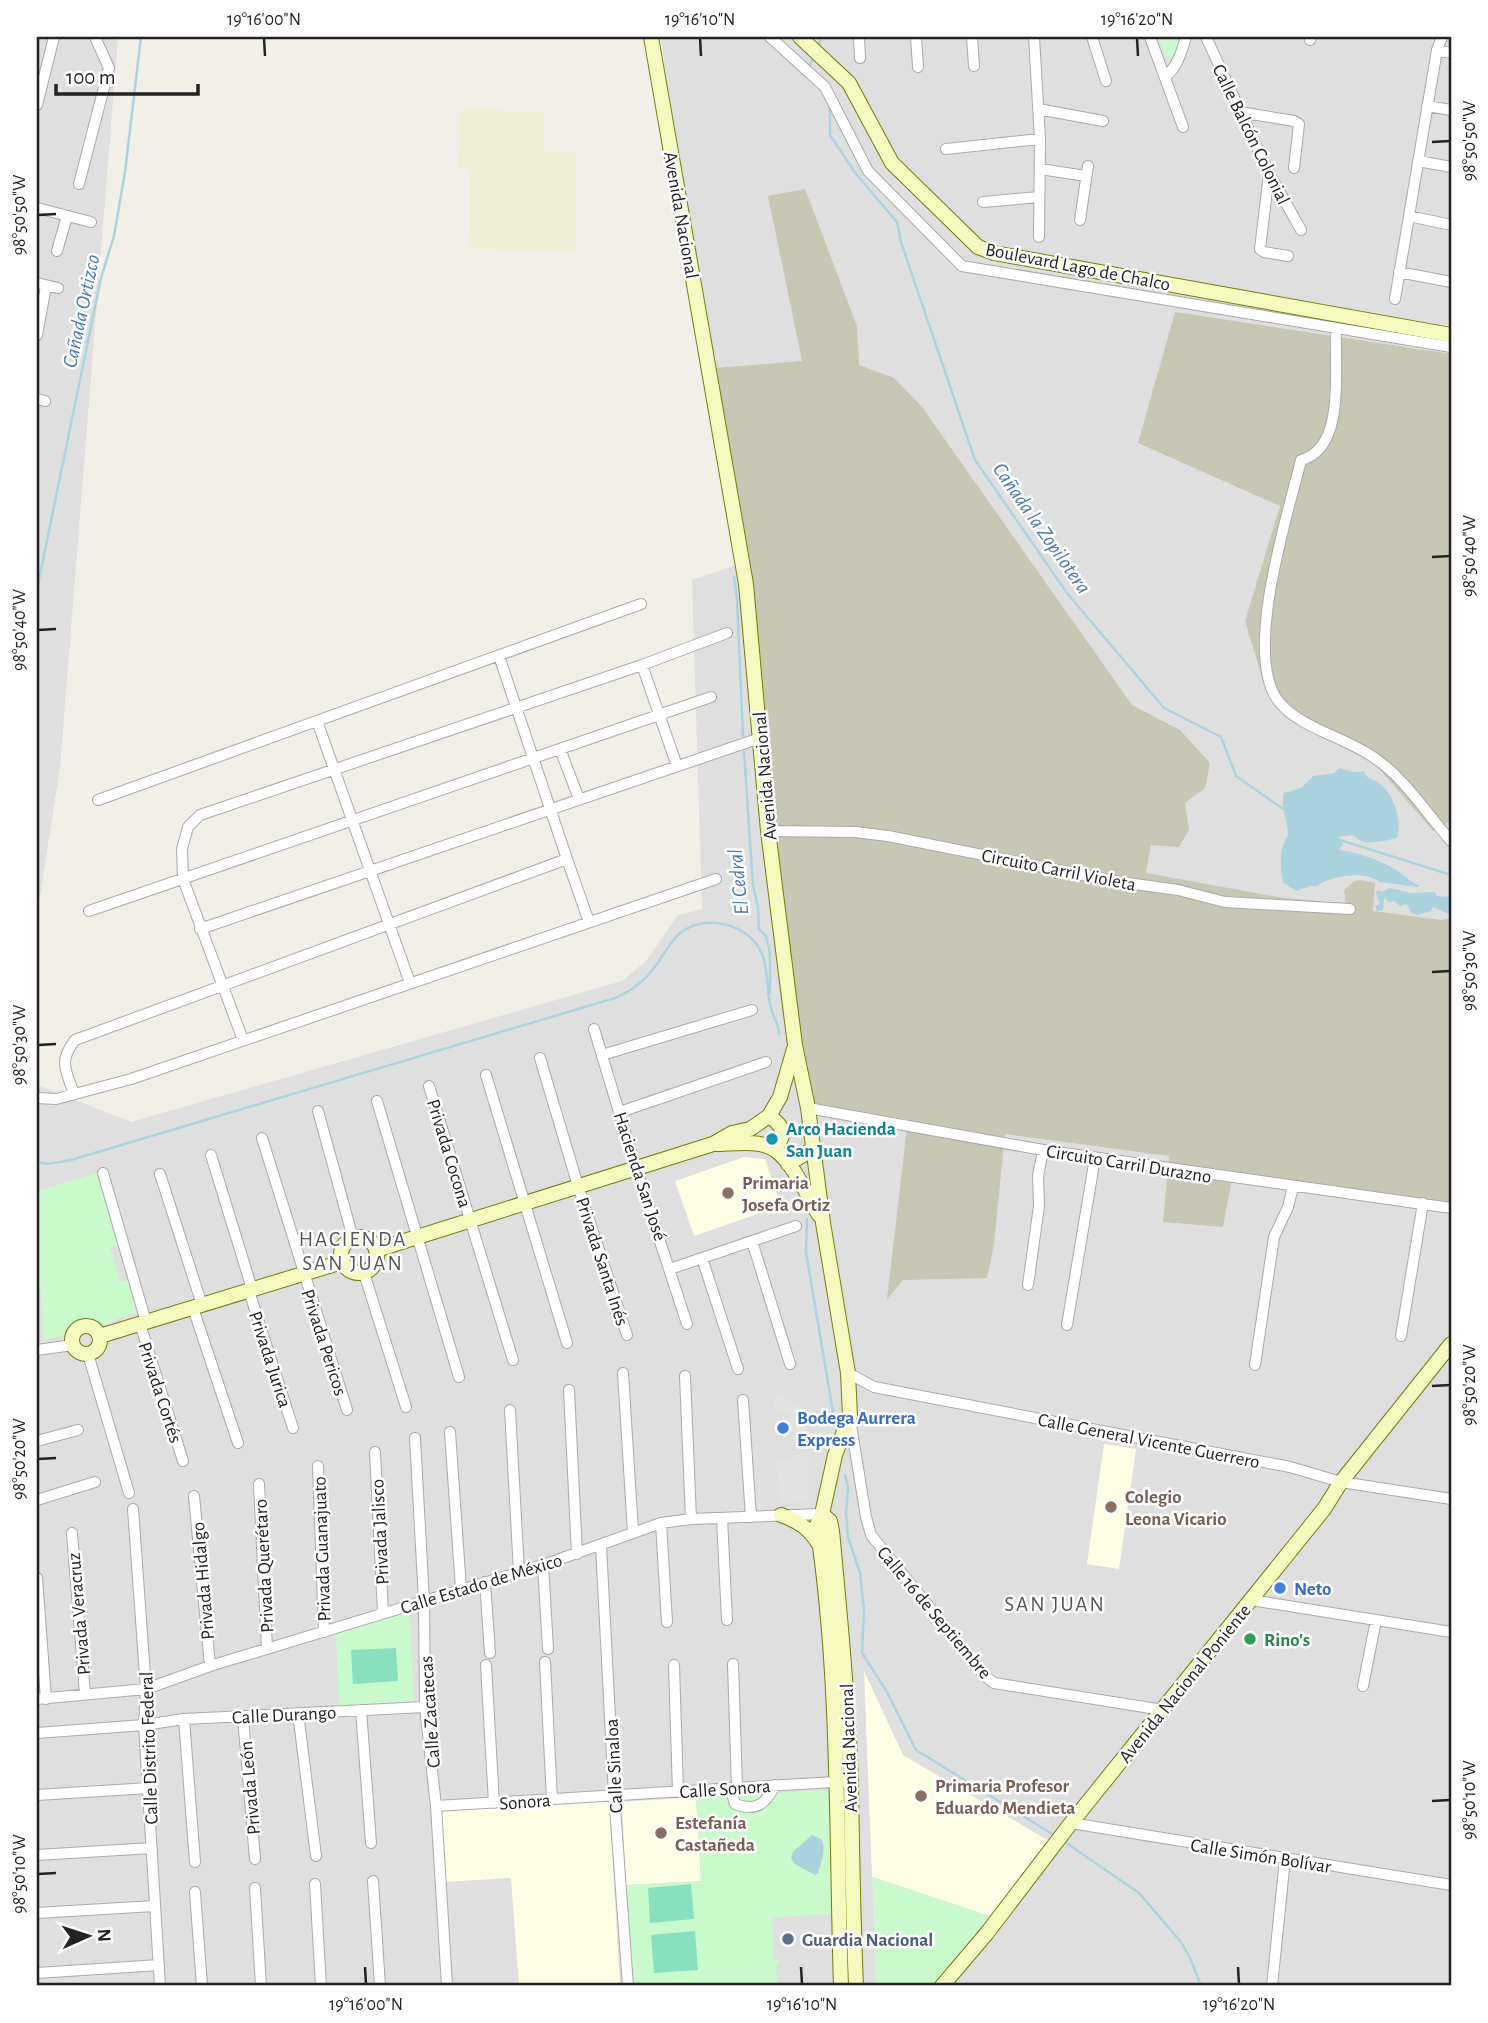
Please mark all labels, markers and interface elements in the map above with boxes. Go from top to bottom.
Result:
text: 19°16'00"N [227,11,301,29]
text: 19°16'10"N [665,11,735,29]
text: 19°16'20"N [1101,11,1173,29]
scale bar [56,52,198,96]
street label: Calle Balcón Colonial [1208,61,1293,208]
text: 100 m [66,67,116,88]
text: 98°50'50"W [1461,101,1479,181]
street label: Avenida Nacional [660,150,701,280]
text: 98°50'50"W [11,175,29,255]
street label: Boulevard Lago de Chalco [984,240,1172,295]
water label: Cañada Ortizco [59,253,104,370]
water label: Cañada la Zopilotera [988,459,1094,598]
text: 98°50'40"W [1461,515,1479,597]
text: 98°50'40"W [11,589,29,671]
street label: Avenida Nacional [750,711,781,841]
street label: Circuito Carril Violeta [980,846,1138,895]
water label: El Cedral [725,848,752,916]
text: 98°50'30"W [1461,931,1479,1011]
text: 98°50'30"W [11,1005,29,1085]
street label: Privada Cocona [423,1097,474,1210]
street label: Hacienda San José [610,1110,669,1243]
place label: Arco Hacienda San Juan [786,1120,896,1161]
marker: Arco Hacienda San Juan [764,1131,780,1147]
street label: Circuito Carril Durazno [1045,1142,1213,1187]
place label: Primaria Josefa Ortiz [742,1174,830,1215]
marker: Primaria Josefa Ortiz [720,1185,736,1201]
street label: Privada Santa Inés [572,1195,631,1328]
district label: HACIENDA SAN JUAN [299,1229,407,1274]
street label: Privada Pericos [297,1287,350,1398]
street label: Privada Jurica [245,1309,294,1410]
street label: Privada Cortés [134,1340,185,1445]
text: 98°50'20"W [1461,1344,1479,1426]
place label: Bodega Aurrera Express [797,1409,916,1450]
street label: Calle General Vicente Guerrero [1036,1411,1261,1472]
text: 98°50'20"W [11,1418,29,1500]
marker: Bodega Aurrera Express [775,1420,791,1436]
street label: Privada Guanajuato [310,1476,335,1622]
street label: Privada Jalisco [368,1479,393,1585]
place label: Colegio Leona Vicario [1125,1488,1227,1529]
street label: Privada Querétaro [252,1498,277,1633]
marker: Colegio Leona Vicario [1103,1499,1119,1515]
street label: Privada Hidalgo [189,1521,218,1641]
street label: Calle 16 de Septiembre [873,1543,995,1683]
street label: Calle Estado de México [398,1551,564,1618]
street label: Privada Veracruz [65,1552,94,1676]
marker: Neto [1272,1580,1288,1596]
place label: Neto [1294,1580,1331,1599]
district label: SAN JUAN [1004,1594,1106,1615]
street label: Avenida Nacional Poniente [1116,1601,1255,1767]
marker: Rino's [1242,1631,1258,1647]
place label: Rino's [1264,1631,1310,1650]
street label: Calle Zacatecas [417,1655,444,1768]
street label: Calle Distrito Federal [137,1671,162,1825]
street label: Avenida Nacional [838,1683,861,1813]
street label: Calle Durango [231,1703,337,1728]
street label: Calle Sinaloa [603,1718,626,1814]
street label: Privada León [237,1740,264,1835]
text: 98°50'10"W [1461,1760,1479,1840]
street label: Calle Sonora [679,1777,772,1802]
place label: Primaria Profesor Eduardo Mendieta [935,1777,1075,1818]
marker: Primaria Profesor Eduardo Mendieta [913,1788,929,1804]
street label: Sonora [499,1791,552,1814]
place label: Estefanía Castañeda [675,1814,755,1855]
marker: Estefanía Castañeda [653,1825,669,1841]
text: 98°50'10"W [11,1834,29,1914]
street label: Calle Simón Bolívar [1189,1836,1332,1877]
north arrow [52,1900,122,1970]
text: N [94,1928,113,1942]
marker: Guardia Nacional [780,1931,796,1947]
place label: Guardia Nacional [802,1931,933,1950]
text: 19°16'00"N [329,1996,403,2014]
text: 19°16'10"N [767,1996,837,2014]
text: 19°16'20"N [1203,1996,1275,2014]

